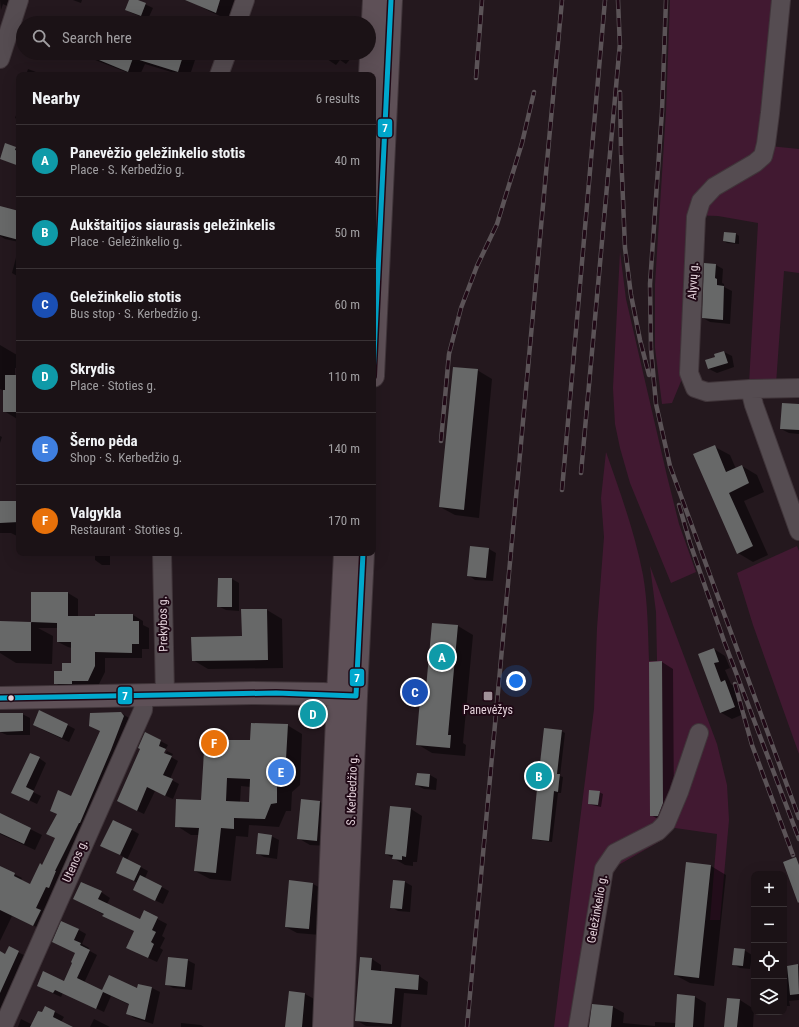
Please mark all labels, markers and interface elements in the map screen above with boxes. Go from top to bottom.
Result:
search box [16,16,376,60]
icon: search [30,27,52,49]
text: Search here [62,29,132,47]
text: Nearby [32,88,80,108]
text: 6 results [316,91,360,106]
line badge: 7 [377,118,393,138]
text: 7 [382,122,388,135]
text: Panevėžio geležinkelio stotis [70,144,245,162]
text: A [41,153,49,168]
text: 40 m [334,153,360,168]
text: Place · S. Kerbedžio g. [70,162,185,177]
text: Aukštaitijos siaurasis geležinkelis [70,216,275,234]
text: B [41,225,49,240]
text: 50 m [334,225,360,240]
text: Place · Geležinkelio g. [70,234,183,249]
street label: Alyvų g. [685,262,701,300]
text: Geležinkelio stotis [70,288,181,306]
text: C [41,297,49,312]
text: 60 m [334,297,360,312]
text: Bus stop · S. Kerbedžio g. [70,306,201,321]
text: Skrydis [70,360,115,378]
text: D [41,369,49,384]
text: 110 m [328,369,360,384]
text: Place · Stoties g. [70,378,156,393]
text: Šerno pėda [70,432,138,450]
text: E [42,441,48,456]
text: 140 m [328,441,360,456]
text: Shop · S. Kerbedžio g. [70,450,182,465]
text: Valgykla [70,504,121,522]
text: F [42,513,48,528]
text: 170 m [328,513,360,528]
text: Restaurant · Stoties g. [70,522,183,537]
street label: Prekybos g. [156,596,170,652]
pin: A [429,642,455,672]
line badge: 7 [349,668,365,687]
your location [506,671,526,691]
text: 7 [354,672,360,685]
pin: C [402,677,428,707]
line badge: 7 [117,686,133,705]
text: 7 [122,690,128,703]
marker: Panevėžys [482,690,494,702]
unlabelled marker [6,693,16,703]
pin: D [300,699,326,729]
place label: Panevėžys [463,703,513,717]
pin: F [201,728,227,758]
street label: S. Kerbedžio g. [344,754,360,826]
pin: E [268,757,294,787]
pin: B [526,761,552,791]
street label: Utenos g. [59,838,91,884]
map controls [751,871,787,1015]
button: + [751,871,787,907]
street label: Geležinkelio g. [584,874,610,944]
button: − [751,907,787,943]
button: locate [751,943,787,979]
button: layers [751,979,787,1015]

